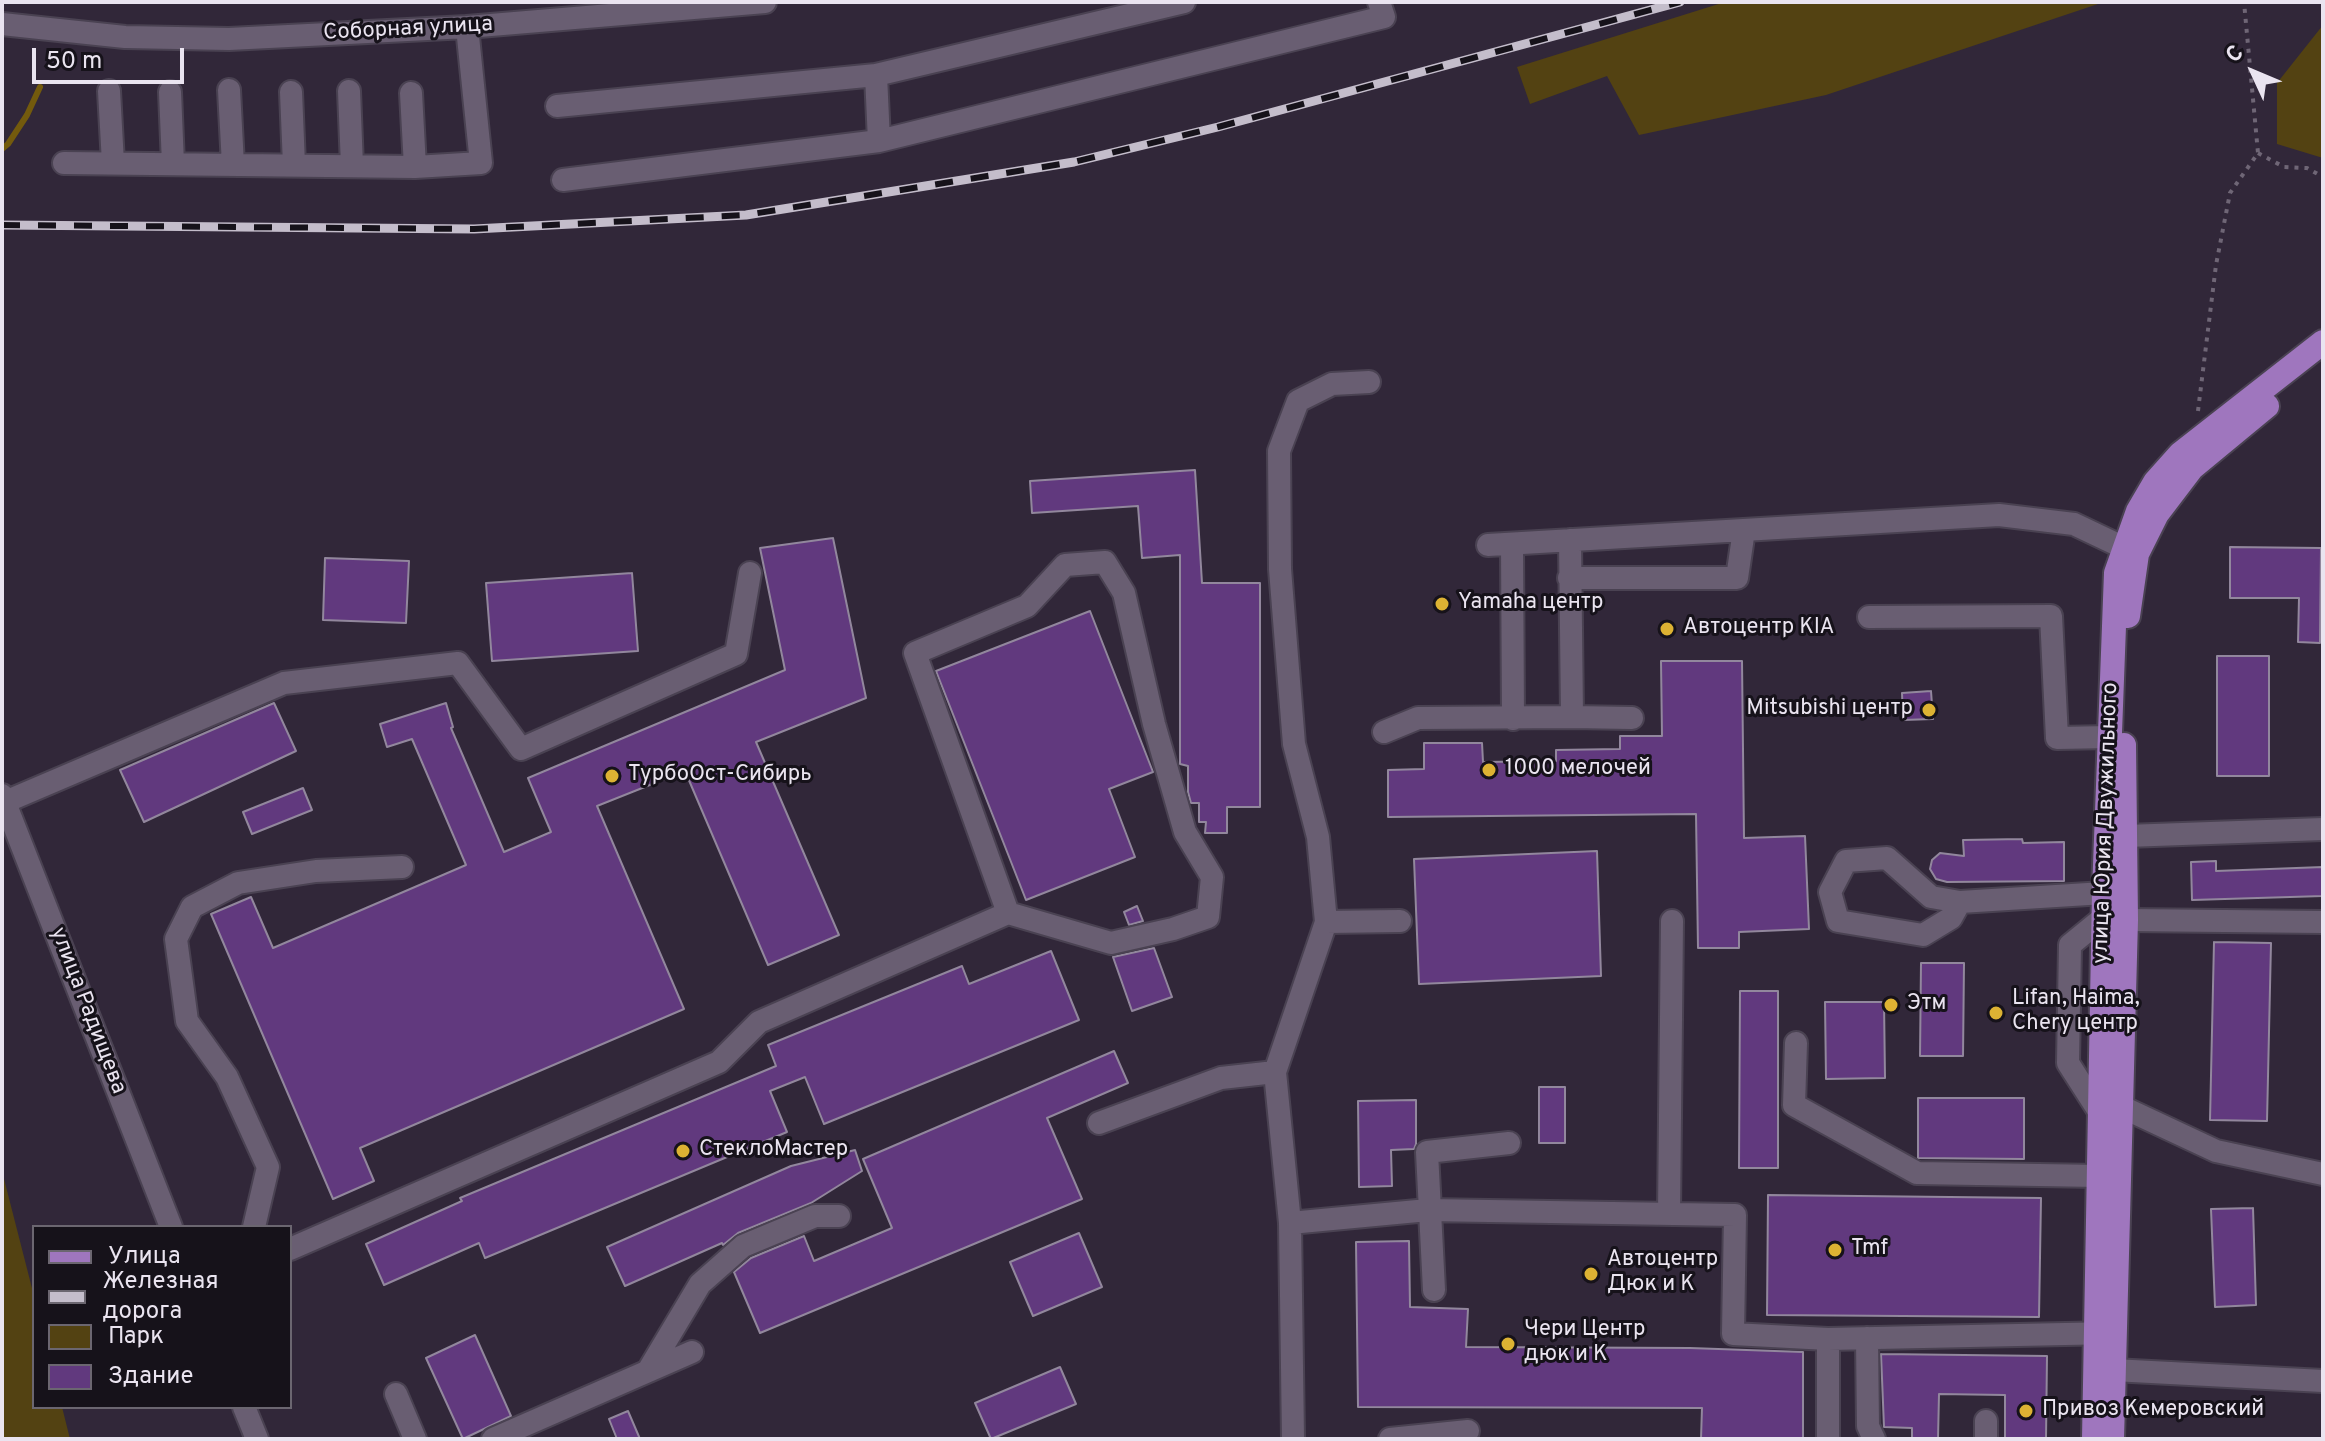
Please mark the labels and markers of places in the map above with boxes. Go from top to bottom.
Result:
place label: Yamaha центр [1458,591,1603,617]
marker: Yamaha центр [1433,595,1451,613]
place label: Автоцентр KIA [1683,616,1834,642]
marker: Автоцентр KIA [1658,620,1676,638]
place label: Mitsubishi центр [1746,697,1913,723]
marker: Mitsubishi центр [1920,701,1938,719]
place label: 1000 мелочей [1505,757,1651,783]
marker: 1000 мелочей [1480,761,1498,779]
place label: ТурбоОст-Сибирь [628,763,812,789]
marker: ТурбоОст-Сибирь [603,767,621,785]
place label: Lifan, Haima, Chery центр [2012,987,2140,1038]
place label: Этм [1907,992,1946,1018]
marker: Этм [1882,996,1900,1014]
marker: Lifan, Haima, Chery центр [1987,1004,2005,1022]
place label: СтеклоМастер [699,1138,848,1164]
marker: СтеклоМастер [674,1142,692,1160]
place label: Tmf [1851,1237,1888,1263]
marker: Tmf [1826,1241,1844,1259]
place label: Автоцентр Дюк и К [1607,1248,1718,1300]
marker: Автоцентр Дюк и К [1582,1265,1600,1283]
place label: Чери Центр дюк и К [1524,1318,1645,1370]
marker: Чери Центр дюк и К [1499,1335,1517,1353]
place label: Привоз Кемеровский [2042,1398,2264,1424]
marker: Привоз Кемеровский [2017,1402,2035,1420]

